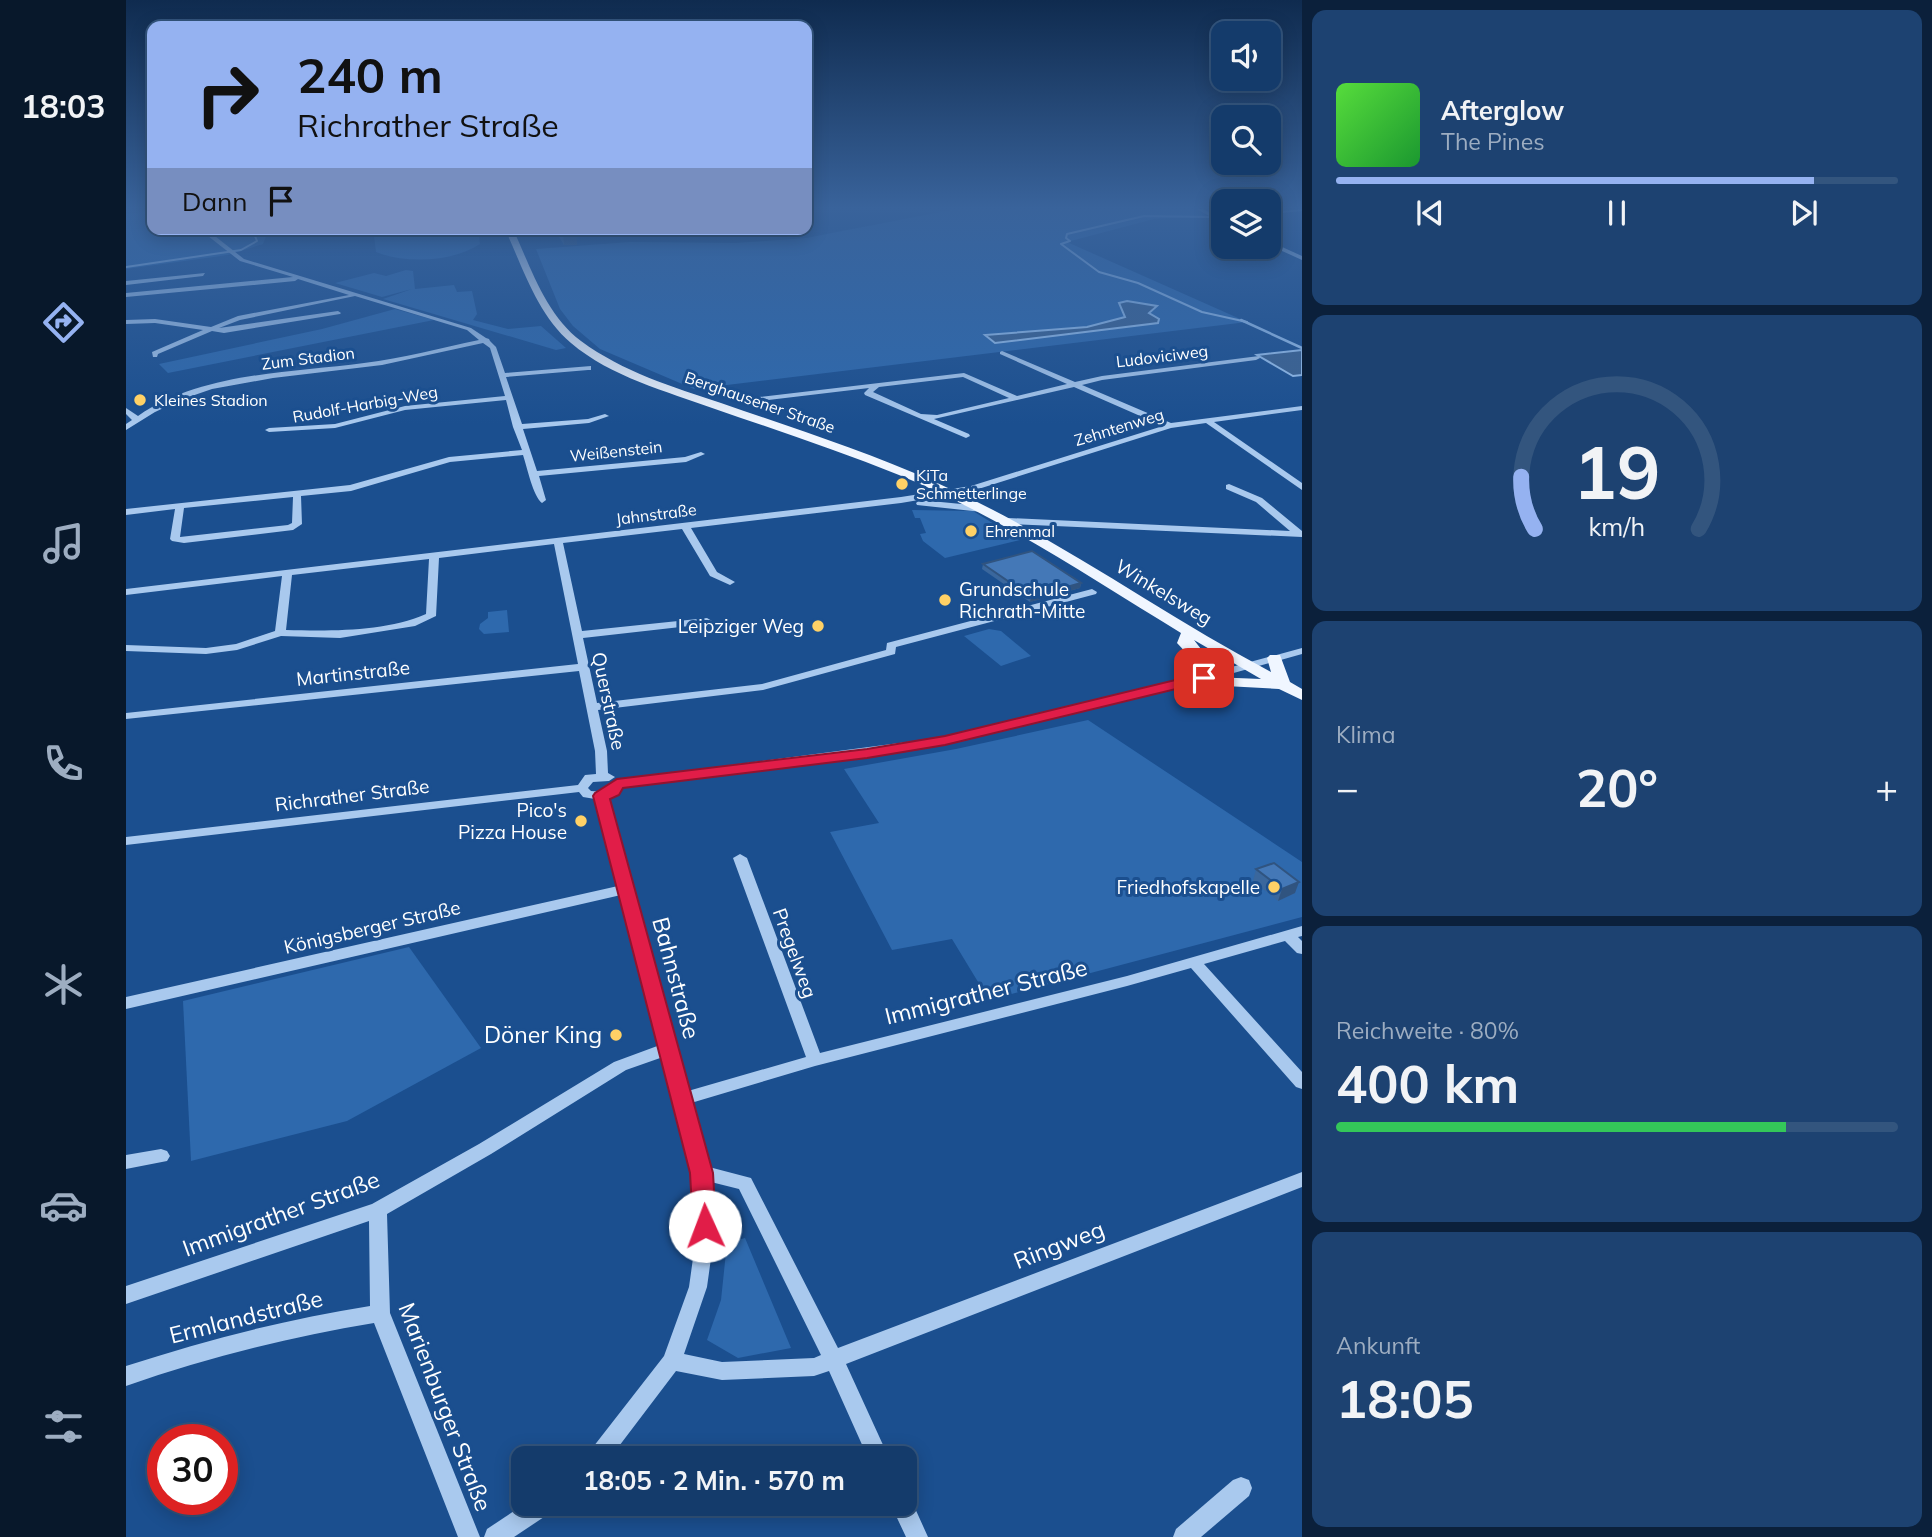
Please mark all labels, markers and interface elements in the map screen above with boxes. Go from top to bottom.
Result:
map controls [1211,21,1281,259]
button: sound [1211,21,1281,91]
text: 240 m [297,44,443,105]
icon: right [182,49,273,140]
text: 18:03 [21,86,105,126]
text: Afterglow [1441,94,1564,127]
text: Richrather Straße [297,105,559,145]
button: search [1211,105,1281,175]
text: The Pines [1441,127,1545,156]
icon: arrive [262,182,300,220]
text: Dann [182,185,248,218]
button: layers [1211,189,1281,259]
icon: previous [1411,194,1449,232]
icon: pause [1598,194,1636,232]
icon: next [1785,194,1823,232]
icon: directions [39,298,88,347]
street label: Ludoviciweg [1115,340,1209,372]
street label: Zum Stadion [260,342,356,374]
street label: Berghausener Straße [682,367,838,437]
street label: Rudolf-Harbig-Weg [291,381,439,427]
place label: Kleines Stadion [154,390,268,410]
marker: Kleines Stadion [132,392,148,408]
street label: Zehntenweg [1072,404,1166,450]
text: 19 [1573,427,1661,518]
street label: Weißenstein [569,436,663,466]
place label: KiTa Schmetterlinge [916,465,1027,503]
marker: KiTa Schmetterlinge [894,476,910,492]
street label: Jahnstraße [614,499,698,529]
text: km/h [1589,511,1645,542]
icon: music [39,519,88,568]
place label: Ehrenmal [985,521,1055,541]
marker: Ehrenmal [963,523,979,539]
street label: Winkelsweg [1111,554,1217,630]
place label: Grundschule Richrath-Mitte [959,577,1085,623]
marker: Grundschule Richrath-Mitte [937,592,953,608]
place label: Leipziger Weg [678,614,804,638]
marker: Leipziger Weg [810,618,826,634]
pin [1174,648,1234,708]
street label: Querstraße [587,650,631,752]
street label: Martinstraße [295,655,411,691]
icon: arrive [1185,659,1223,697]
text: Klima [1336,720,1396,749]
icon: phone [39,739,88,788]
text: 20° [1576,755,1658,820]
text: − [1336,764,1359,812]
text: + [1875,764,1898,812]
street label: Richrather Straße [273,774,431,816]
place label: Pico's Pizza House [458,798,567,844]
marker: Pico's Pizza House [573,813,589,829]
place label: Friedhofskapelle [1117,875,1260,899]
marker: Friedhofskapelle [1266,879,1282,895]
street label: Königsberger Straße [281,895,463,959]
street label: Pregelweg [768,905,822,1001]
street label: Bahnstraße [646,914,707,1042]
street label: Immigrather Straße [882,952,1090,1031]
icon: climate [39,960,88,1009]
text: Reichweite · 80% [1336,1016,1519,1045]
place label: Döner King [484,1020,602,1049]
marker: Döner King [608,1027,624,1043]
text: 400 km [1336,1051,1519,1116]
street label: Immigrather Straße [178,1164,383,1263]
icon: car [39,1181,88,1230]
position arrow [668,1189,742,1263]
street label: Ringweg [1009,1214,1108,1275]
street label: Ermlandstraße [166,1283,326,1350]
street label: Marienburger Straße [392,1299,499,1515]
text: Ankunft [1336,1331,1420,1360]
text: 18:05 [1336,1366,1474,1431]
icon: filters [39,1402,88,1451]
speed limit sign: 30 [147,1424,238,1515]
text: 18:05 · 2 Min. · 570 m [583,1464,845,1497]

